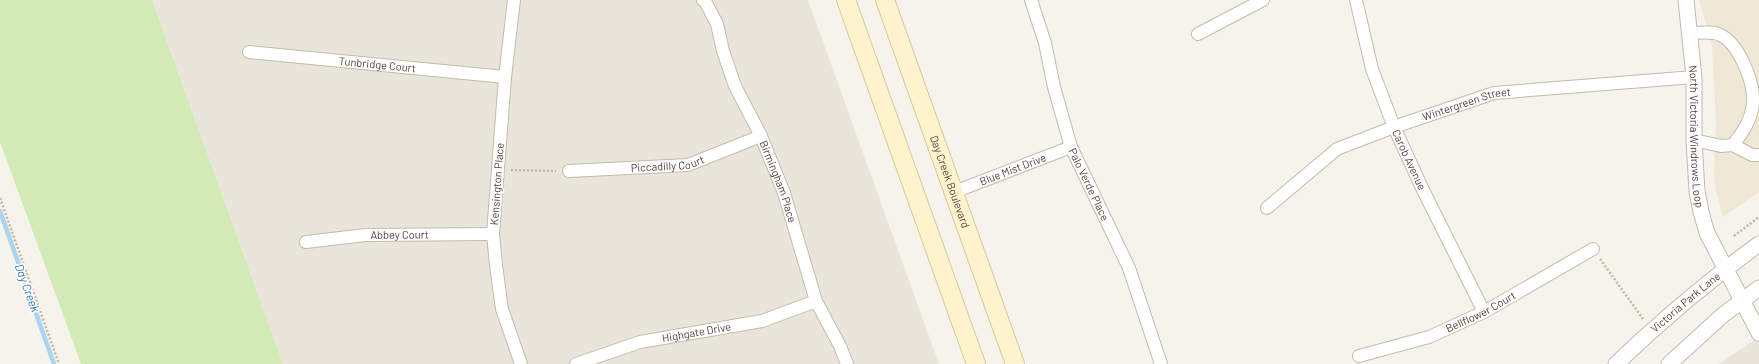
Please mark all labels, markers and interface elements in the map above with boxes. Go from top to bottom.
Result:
street label: Tunbridge Court [338,54,416,74]
street label: North Victoria Windrows Loop [1687,65,1707,209]
street label: Wintergreen Street [1421,85,1511,123]
street label: Carob Avenue [1390,127,1429,192]
street label: Day Creek Boulevard [928,134,973,230]
street label: Birmingham Place [757,138,799,224]
street label: Kensington Place [487,142,506,226]
street label: Palo Verde Place [1066,146,1112,223]
street label: Blue Mist Drive [978,150,1048,188]
street label: Piccadilly Court [630,152,706,174]
street label: Abbey Court [370,228,429,241]
water label: Day Creek [13,262,43,314]
street label: Victoria Park Lane [1648,269,1723,335]
street label: Bellflower Court [1444,288,1518,335]
street label: Highgate Drive [661,319,732,344]

